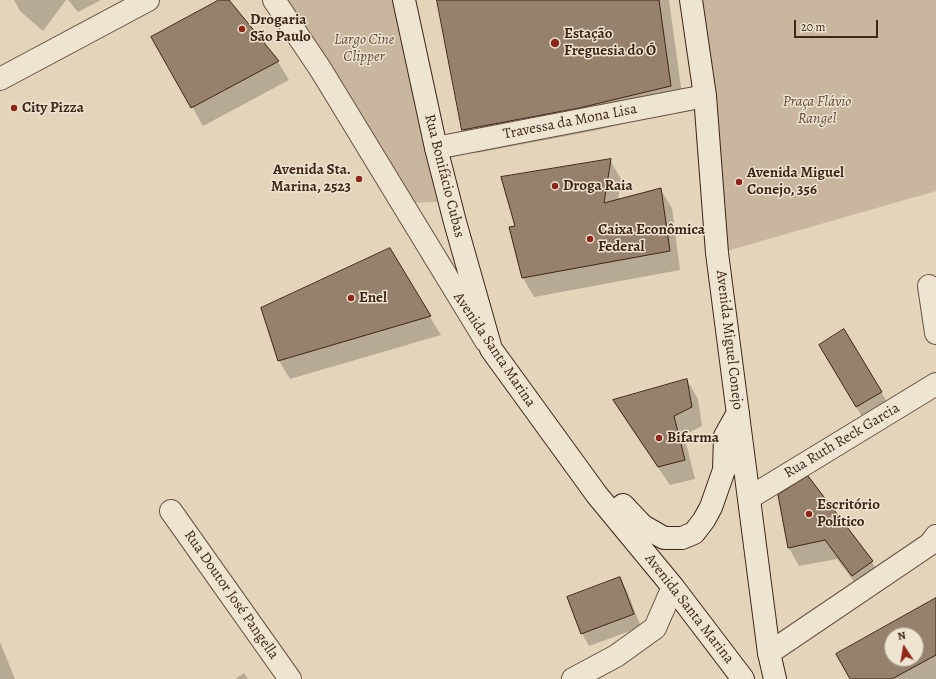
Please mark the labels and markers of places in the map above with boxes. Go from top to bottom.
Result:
place label: Drogaria São Paulo [250,11,311,46]
marker: Drogaria São Paulo [237,24,247,34]
place label: Estação Freguesia do Ó [564,25,656,60]
marker: Estação Freguesia do Ó [549,37,561,49]
place label: City Pizza [22,99,84,117]
marker: City Pizza [9,103,19,113]
place label: Avenida Sta. Marina, 2523 [271,161,351,196]
place label: Avenida Miguel Conejo, 356 [747,164,844,199]
marker: Avenida Sta. Marina, 2523 [354,174,364,184]
place label: Droga Raia [563,177,633,195]
marker: Avenida Miguel Conejo, 356 [734,177,744,187]
marker: Droga Raia [550,181,560,191]
place label: Caixa Econômica Federal [598,221,705,256]
marker: Caixa Econômica Federal [585,234,595,244]
place label: Enel [359,289,387,307]
marker: Enel [346,293,356,303]
place label: Bifarma [667,429,719,447]
marker: Bifarma [654,433,664,443]
place label: Escritório Político [817,496,880,531]
marker: Escritório Político [804,509,814,519]

